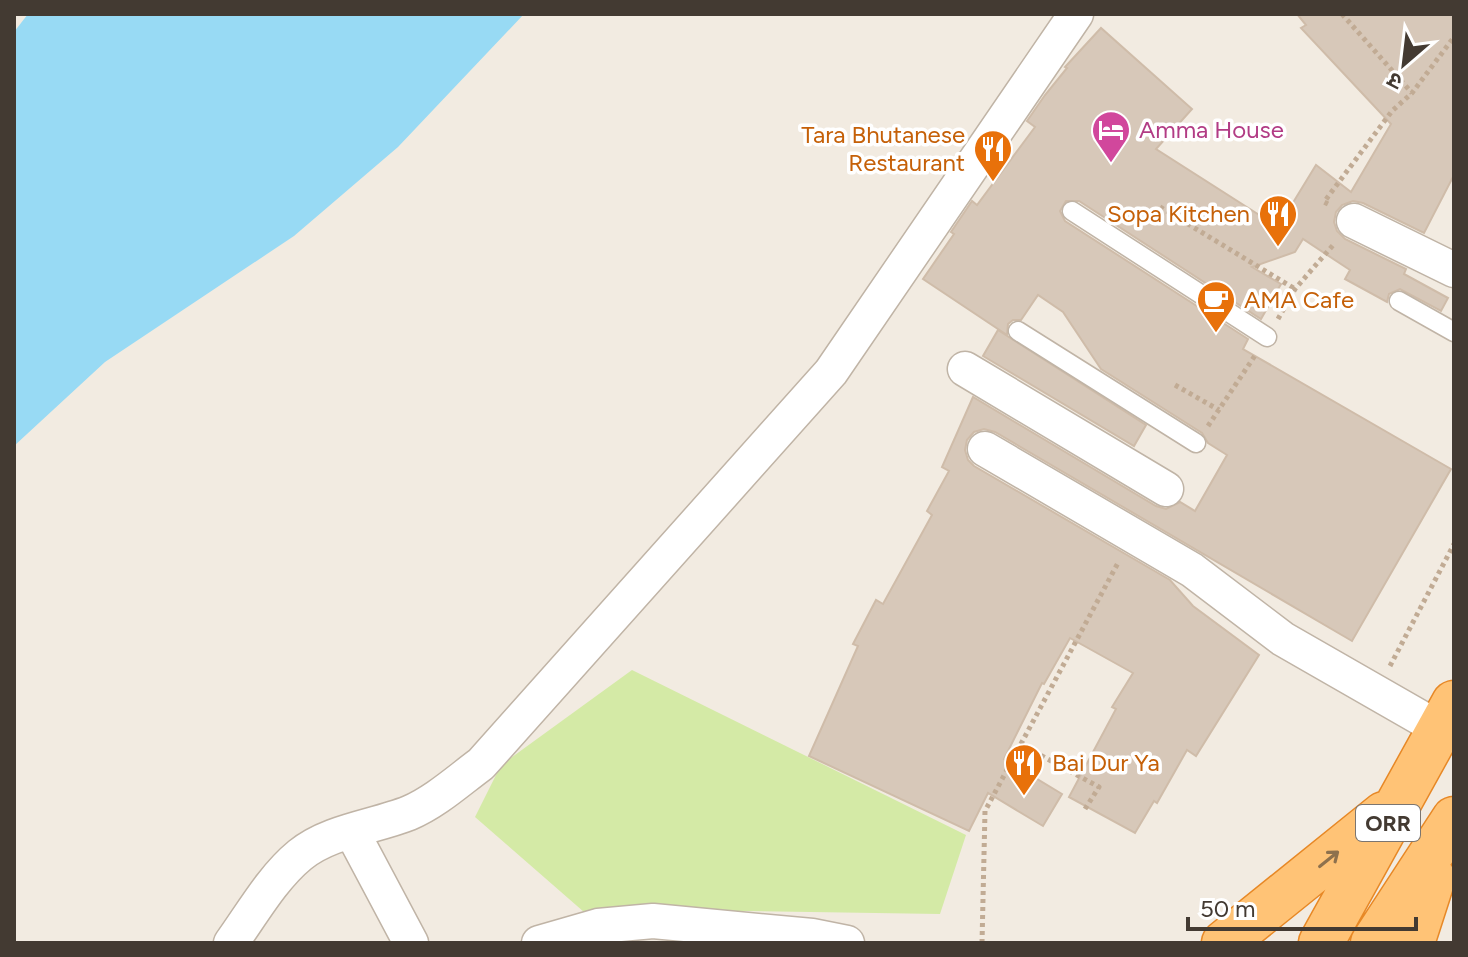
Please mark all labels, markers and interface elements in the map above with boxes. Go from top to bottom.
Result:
north arrow [1364,24,1444,104]
text: उ [1382,66,1407,96]
hotel icon: Amma House [1090,109,1132,164]
place label: Amma House [1139,115,1284,144]
place label: Tara Bhutanese Restaurant [801,120,965,177]
restaurant icon: Tara Bhutanese Restaurant [972,128,1014,183]
restaurant icon: Sopa Kitchen [1257,193,1299,248]
place label: Sopa Kitchen [1107,199,1250,228]
cafe icon: AMA Cafe [1195,279,1237,334]
place label: AMA Cafe [1244,285,1354,314]
restaurant icon: Bai Dur Ya [1003,742,1045,797]
place label: Bai Dur Ya [1052,748,1160,777]
road number: ORR [1356,805,1420,841]
one-way arrow [1318,850,1338,868]
scale bar [1188,881,1416,931]
text: 50 m [1200,894,1256,923]

